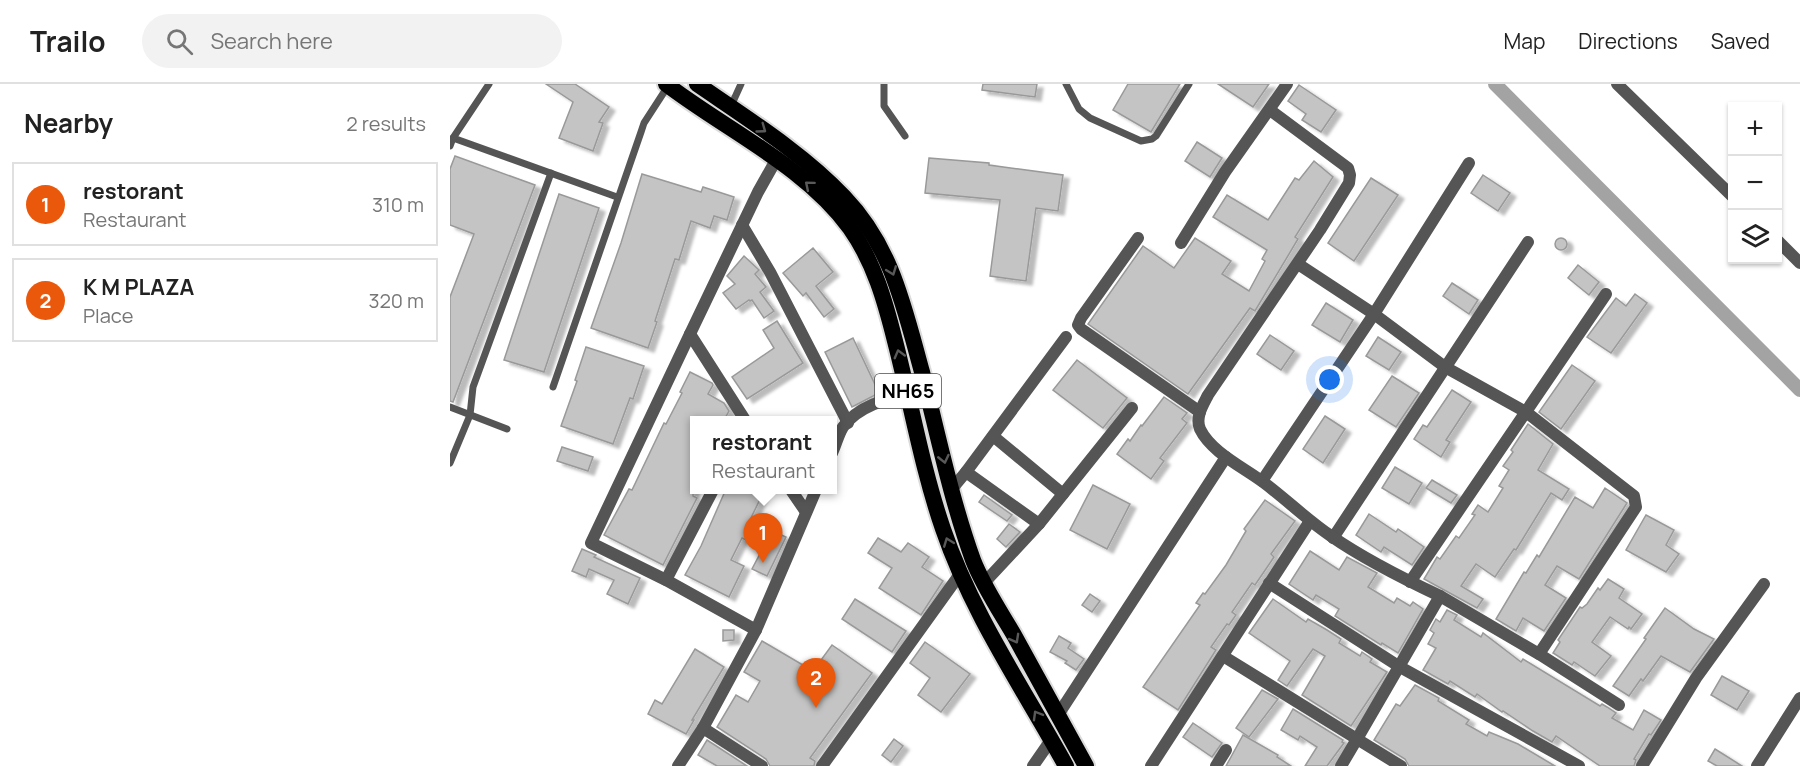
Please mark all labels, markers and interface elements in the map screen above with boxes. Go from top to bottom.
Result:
search box [142,14,562,68]
text: Trailo [30,22,106,60]
icon: search [163,25,196,58]
text: Search here [211,26,333,56]
text: Map [1504,27,1545,55]
text: Directions [1578,27,1678,55]
text: Saved [1711,27,1770,55]
map controls [1728,102,1782,264]
button: + [1728,102,1782,156]
text: Nearby [24,105,113,141]
text: 2 results [346,110,426,137]
one-way arrow [755,122,766,133]
button: − [1728,156,1782,210]
text: restorant [83,176,184,206]
one-way arrow [805,181,816,192]
text: 1 [41,191,50,218]
text: 310 m [372,191,424,218]
text: Restaurant [83,206,187,233]
button: layers [1728,210,1782,264]
one-way arrow [884,265,897,276]
text: K M PLAZA [83,272,194,302]
text: 2 [40,287,51,314]
text: 320 m [368,287,424,314]
text: Place [83,302,133,329]
one-way arrow [893,349,906,359]
your location [1315,365,1344,394]
road number: NH65 [875,374,941,408]
popup [690,416,837,494]
text: restorant [712,427,812,457]
one-way arrow [936,454,949,464]
text: Restaurant [712,457,815,484]
pin: 1 [744,514,782,563]
one-way arrow [943,537,955,548]
one-way arrow [1008,633,1020,643]
pin: 2 [796,658,836,708]
one-way arrow [1033,711,1045,721]

